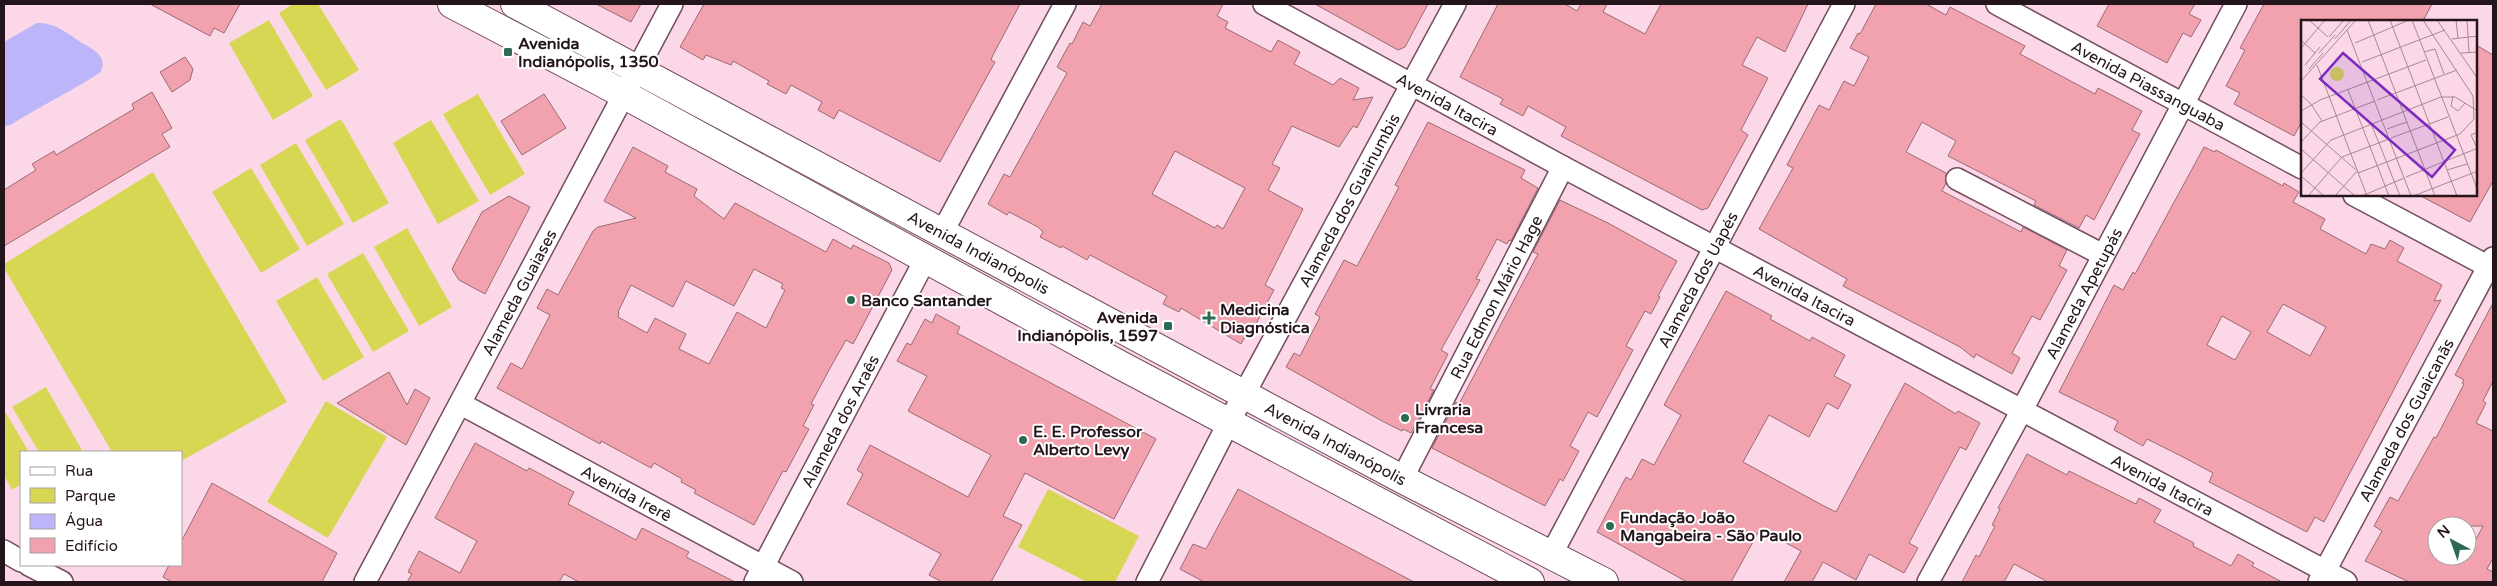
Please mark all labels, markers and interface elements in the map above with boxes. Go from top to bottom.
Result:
inset map [2301,20,2477,196]
place label: Avenida Indianópolis, 1350 [518,34,659,72]
street label: Avenida Piassanguaba [2068,37,2228,136]
marker: Avenida Indianópolis, 1350 [502,46,514,58]
street label: Avenida Itacira [1393,69,1501,141]
street label: Alameda dos Guainumbis [1295,110,1405,291]
street label: Avenida Indianópolis [904,207,1053,299]
street label: Alameda dos Uapés [1654,209,1743,351]
street label: Rua Edmon Mário Hage [1446,212,1547,383]
street label: Alameda Apetupás [2042,225,2127,363]
street label: Alameda Guaiases [478,226,561,359]
street label: Avenida Itacira [1750,261,1859,331]
place label: Banco Santander [861,291,993,311]
marker: Banco Santander [845,294,857,306]
place label: Medicina Diagnóstica [1220,300,1310,338]
place label: Avenida Indianópolis, 1597 [1017,308,1158,346]
marker: Medicina Diagnóstica [1202,311,1216,325]
marker: Avenida Indianópolis, 1597 [1162,320,1174,332]
street label: Alameda dos Guaicanãs [2355,335,2459,505]
street label: Alameda dos Araês [798,352,884,491]
street label: Avenida Indianópolis [1261,398,1410,491]
place label: Livraria Francesa [1415,400,1483,438]
marker: Livraria Francesa [1399,412,1411,424]
place label: E. E. Professor Alberto Levy [1033,422,1143,460]
marker: E. E. Professor Alberto Levy [1017,434,1029,446]
street label: Avenida Itacira [2107,450,2217,521]
legend [20,451,182,566]
street label: Avenida Irerê [577,461,675,526]
text: Rua [65,462,93,480]
text: Parque [65,487,116,505]
place label: Fundação João Mangabeira - São Paulo [1620,508,1802,546]
text: Água [65,512,103,530]
north arrow [2427,516,2477,566]
marker: Fundação João Mangabeira - São Paulo [1604,520,1616,532]
text: N [2434,521,2454,542]
text: Edifício [65,537,118,555]

